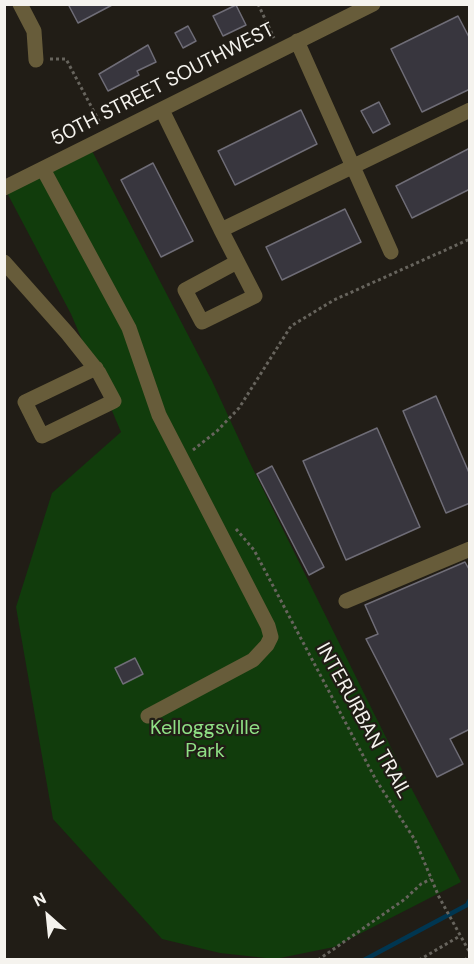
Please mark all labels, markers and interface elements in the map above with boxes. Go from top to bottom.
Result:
street label: 50TH STREET SOUTHWEST [48,18,278,152]
street label: INTERURBAN TRAIL [310,639,416,803]
park label: Kelloggsville Park [150,717,260,764]
north arrow [18,886,78,946]
text: N [30,888,50,912]

